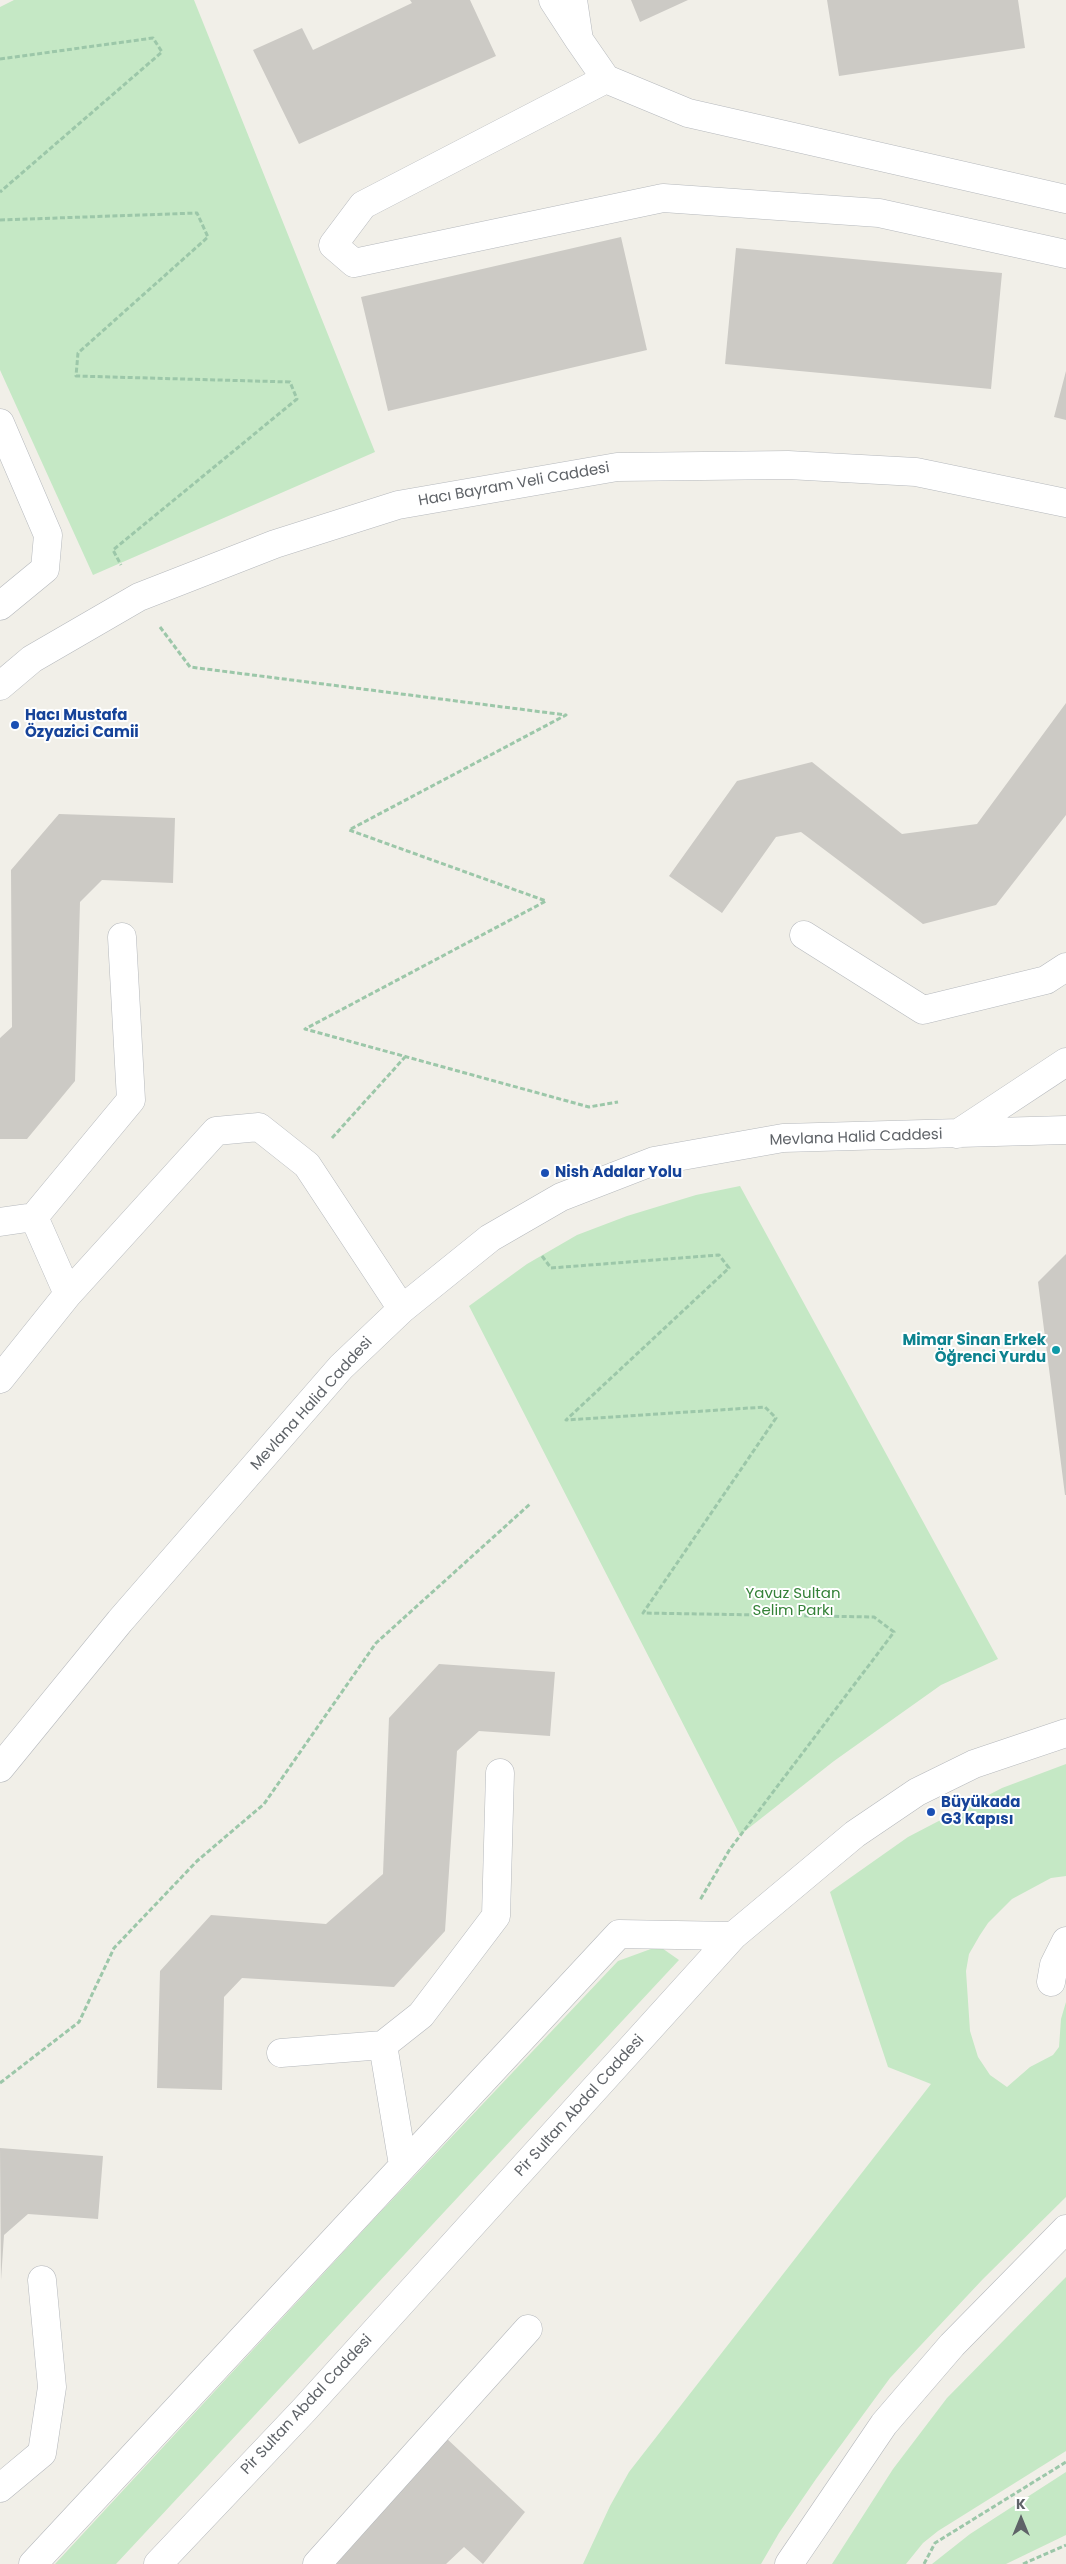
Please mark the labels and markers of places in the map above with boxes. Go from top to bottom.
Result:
place label: Hacı Mustafa Özyazici Camii [25,707,139,742]
marker: Hacı Mustafa Özyazici Camii [9,719,21,731]
place label: Nish Adalar Yolu [555,1164,682,1182]
marker: Nish Adalar Yolu [539,1167,551,1179]
place label: Mimar Sinan Erkek Öğrenci Yurdu [903,1332,1046,1367]
marker: Mimar Sinan Erkek Öğrenci Yurdu [1050,1344,1062,1356]
place label: Büyükada G3 Kapısı [941,1794,1020,1829]
marker: Büyükada G3 Kapısı [925,1806,937,1818]

